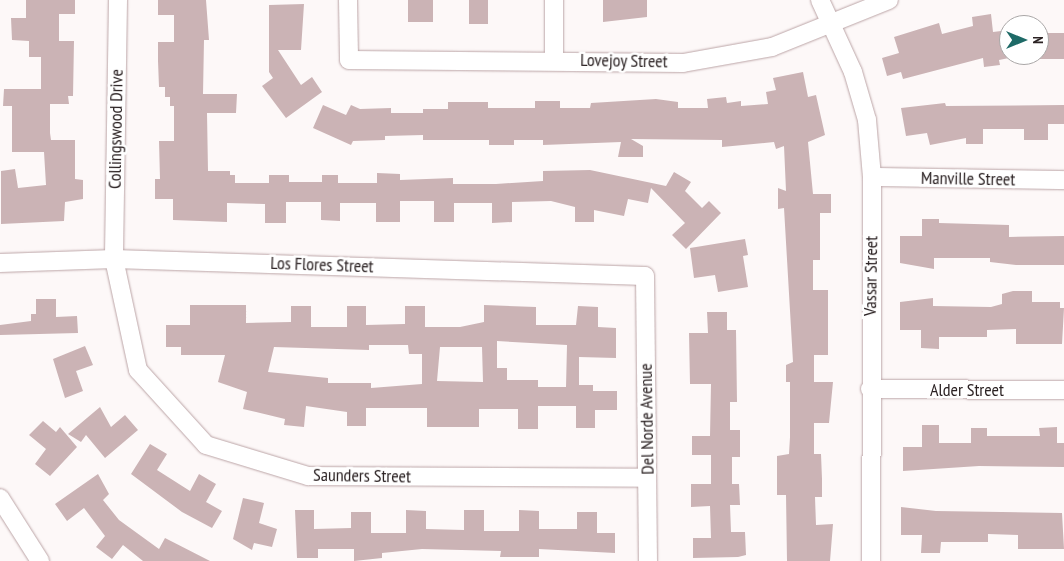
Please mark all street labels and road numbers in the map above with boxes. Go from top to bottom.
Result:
street label: Lovejoy Street [580,49,668,73]
street label: Collingswood Drive [104,69,128,189]
street label: Manville Street [921,167,1015,191]
street label: Vassar Street [860,236,882,316]
street label: Los Flores Street [270,252,374,278]
street label: Del Norde Avenue [635,363,659,475]
street label: Alder Street [930,379,1004,401]
street label: Saunders Street [313,464,411,488]

